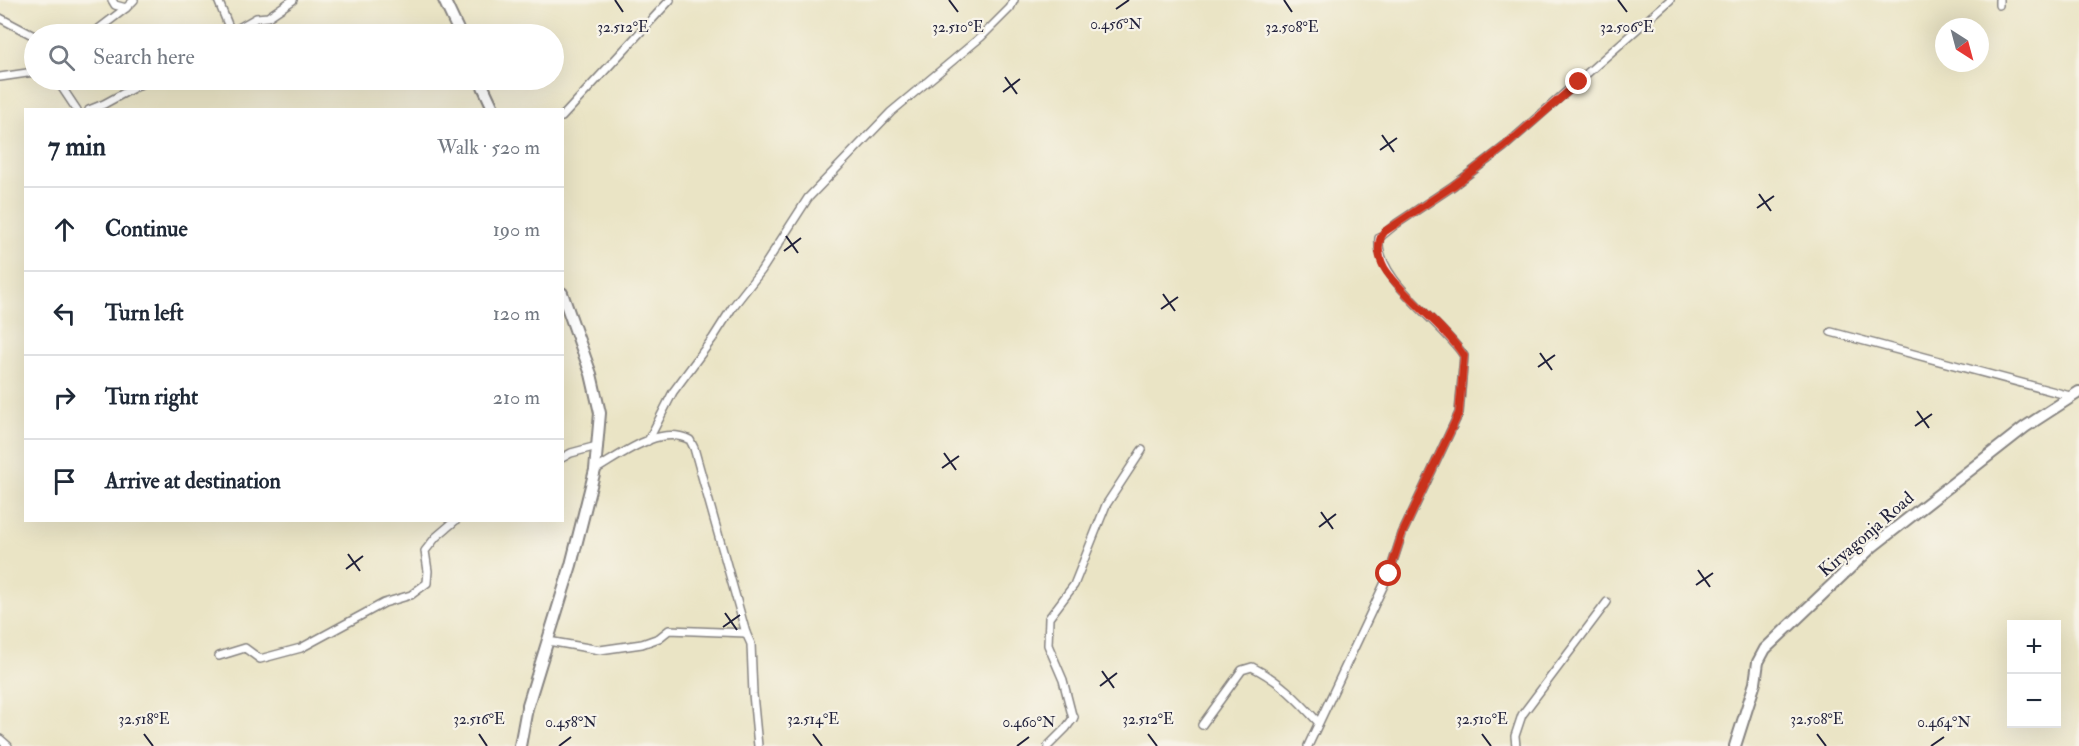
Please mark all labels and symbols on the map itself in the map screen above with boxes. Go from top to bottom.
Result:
text: 0.456°N [1090,15,1142,34]
text: 32.512°E [597,18,649,37]
text: 32.510°E [932,18,984,37]
text: 32.508°E [1265,18,1319,37]
text: 32.506°E [1600,18,1654,37]
north arrow [1935,18,1989,72]
route end [1565,68,1591,94]
street label: Kiryagonja Road [1814,487,1919,582]
route start [1375,560,1401,586]
text: 32.518°E [118,710,170,729]
text: 32.516°E [453,710,505,729]
text: 32.514°E [787,710,839,729]
text: 32.512°E [1122,710,1174,729]
text: 32.510°E [1456,710,1508,729]
text: 32.508°E [1790,710,1844,729]
text: 0.458°N [545,713,597,732]
text: 0.460°N [1003,713,1056,732]
text: 0.464°N [1917,713,1971,732]

